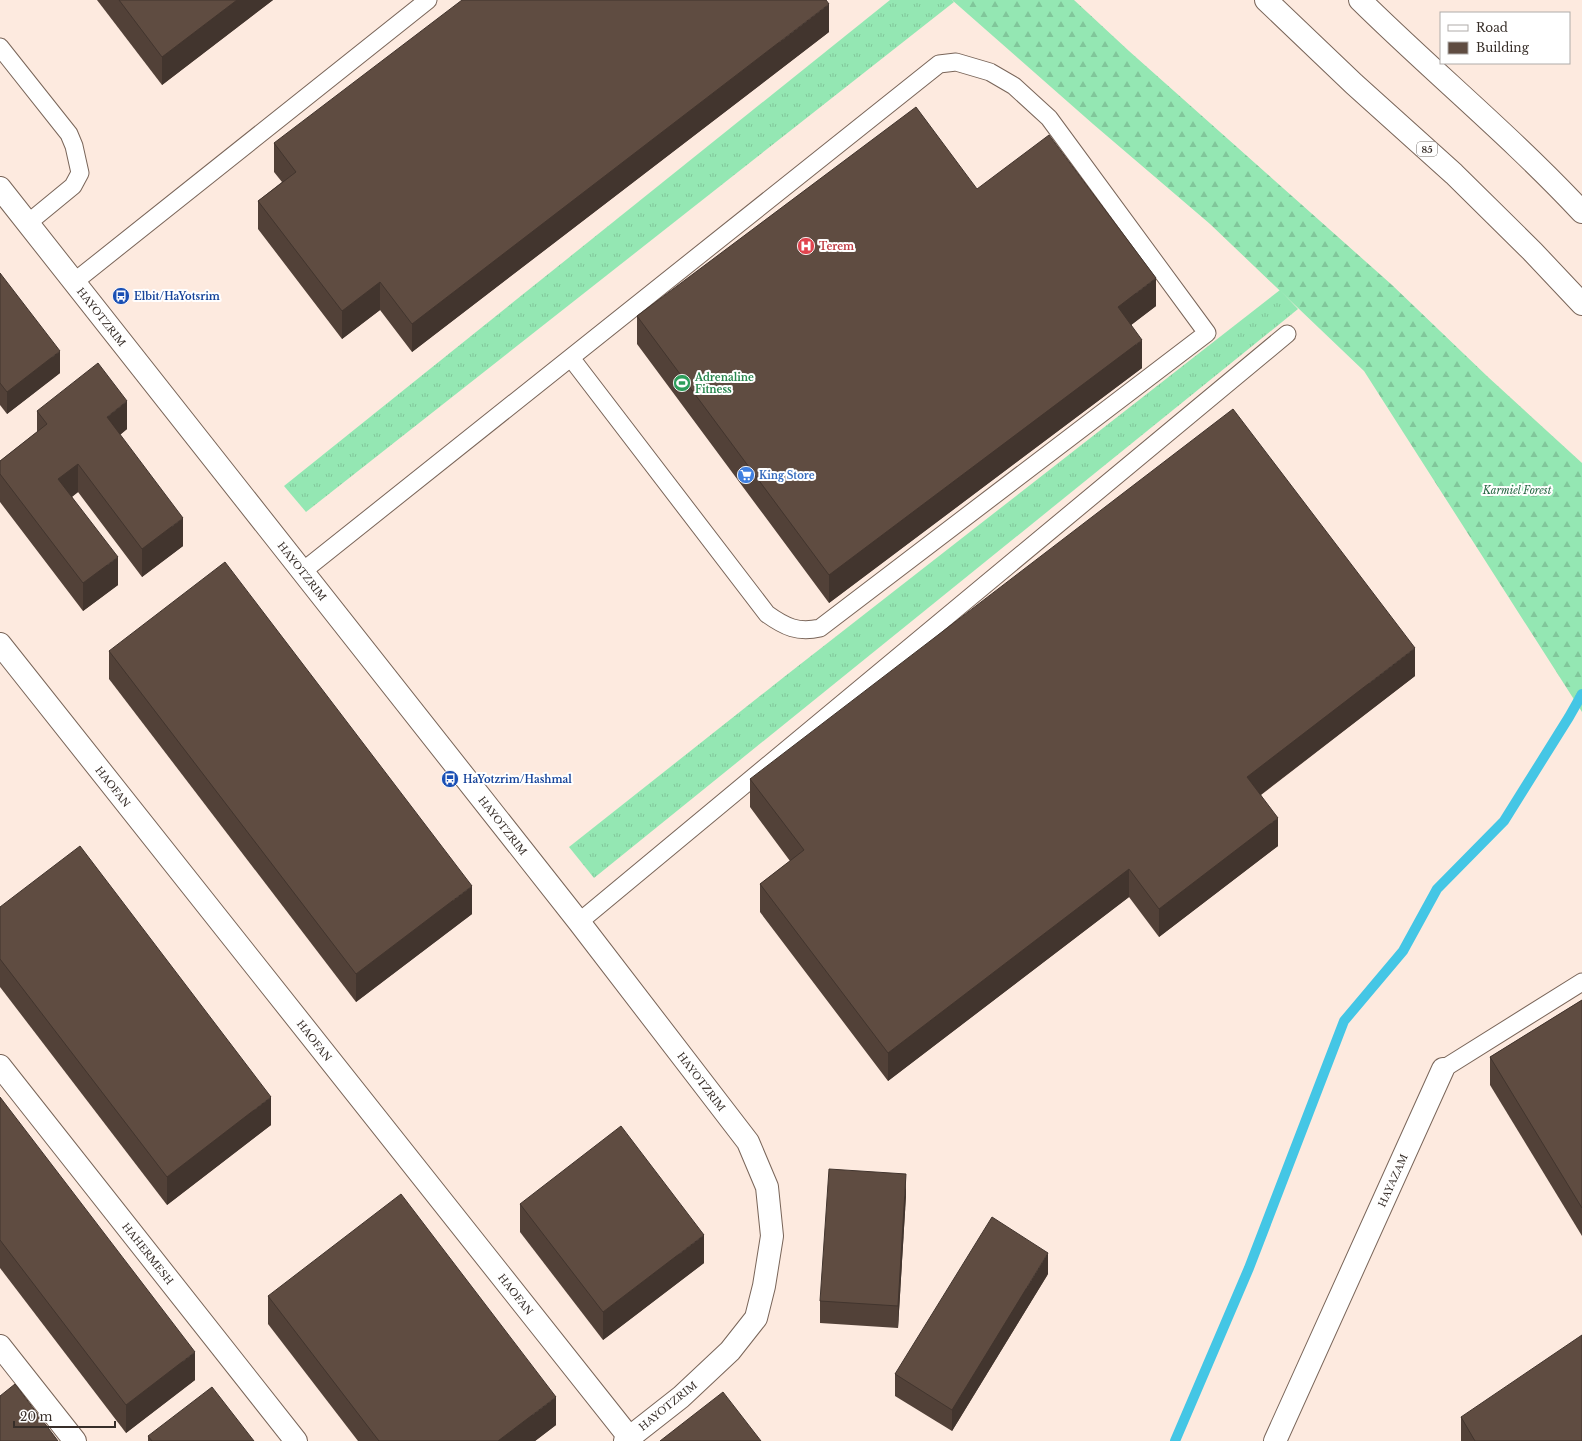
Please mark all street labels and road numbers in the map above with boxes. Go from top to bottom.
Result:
road number: 85 [1417,142,1437,156]
street label: HAYOTZRIM [74,285,129,349]
street label: HAYOTZRIM [275,539,329,603]
street label: HAOFAN [93,763,133,810]
street label: HAYOTZRIM [476,794,530,858]
street label: HAOFAN [294,1017,335,1064]
street label: HAYOTZRIM [675,1049,728,1114]
street label: HAYAZAM [1375,1152,1410,1209]
street label: HAHERMESH [120,1220,176,1287]
street label: HAOFAN [496,1271,536,1317]
street label: HAYOTZRIM [636,1378,700,1433]

